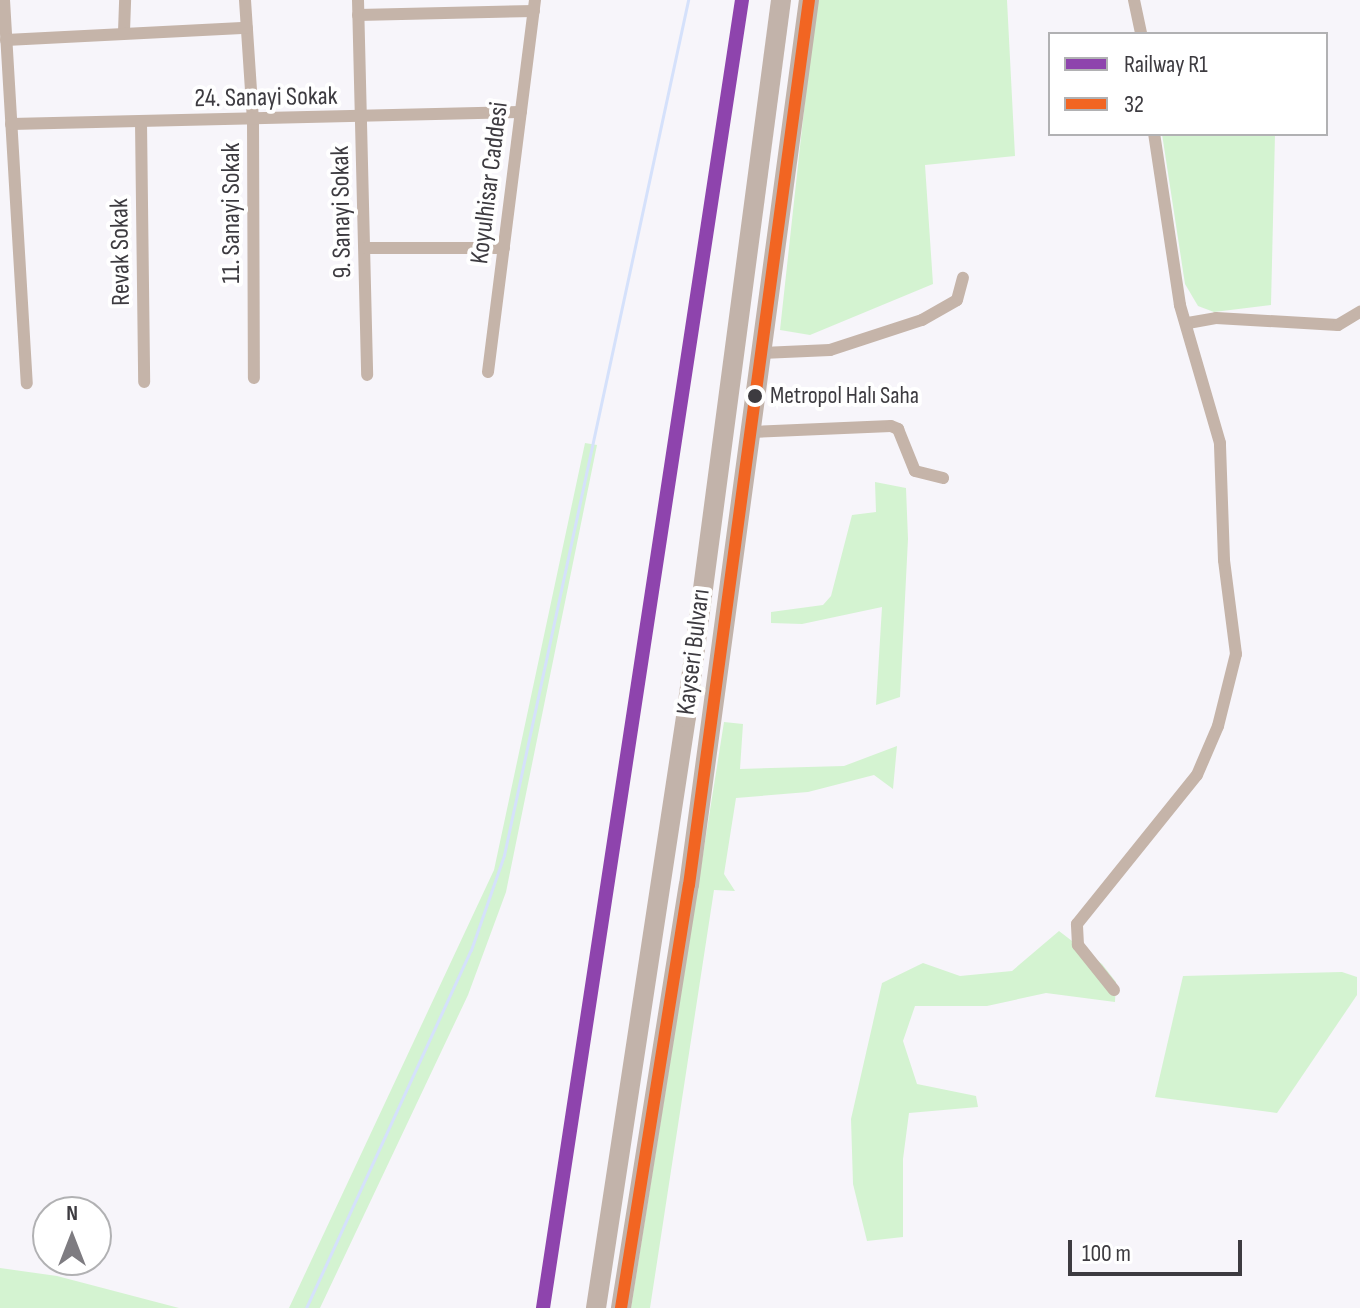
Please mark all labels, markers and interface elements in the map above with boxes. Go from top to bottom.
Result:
legend [1048,32,1328,136]
text: Railway R1 [1124,50,1208,79]
street label: 24. Sanayi Sokak [194,81,338,115]
text: 32 [1124,90,1144,119]
street label: Koyulhisar Caddesi [465,100,515,266]
street label: 11. Sanayi Sokak [216,143,248,283]
street label: 9. Sanayi Sokak [325,145,359,279]
street label: Revak Sokak [104,198,138,306]
place label: Metropol Halı Saha [770,382,919,410]
marker: Metropol Halı Saha [747,388,763,404]
street label: Kayseri Bulvarı [671,587,717,717]
north arrow [32,1196,112,1276]
text: N [66,1200,78,1227]
scale bar [1072,1224,1246,1274]
text: 100 m [1082,1239,1131,1268]

